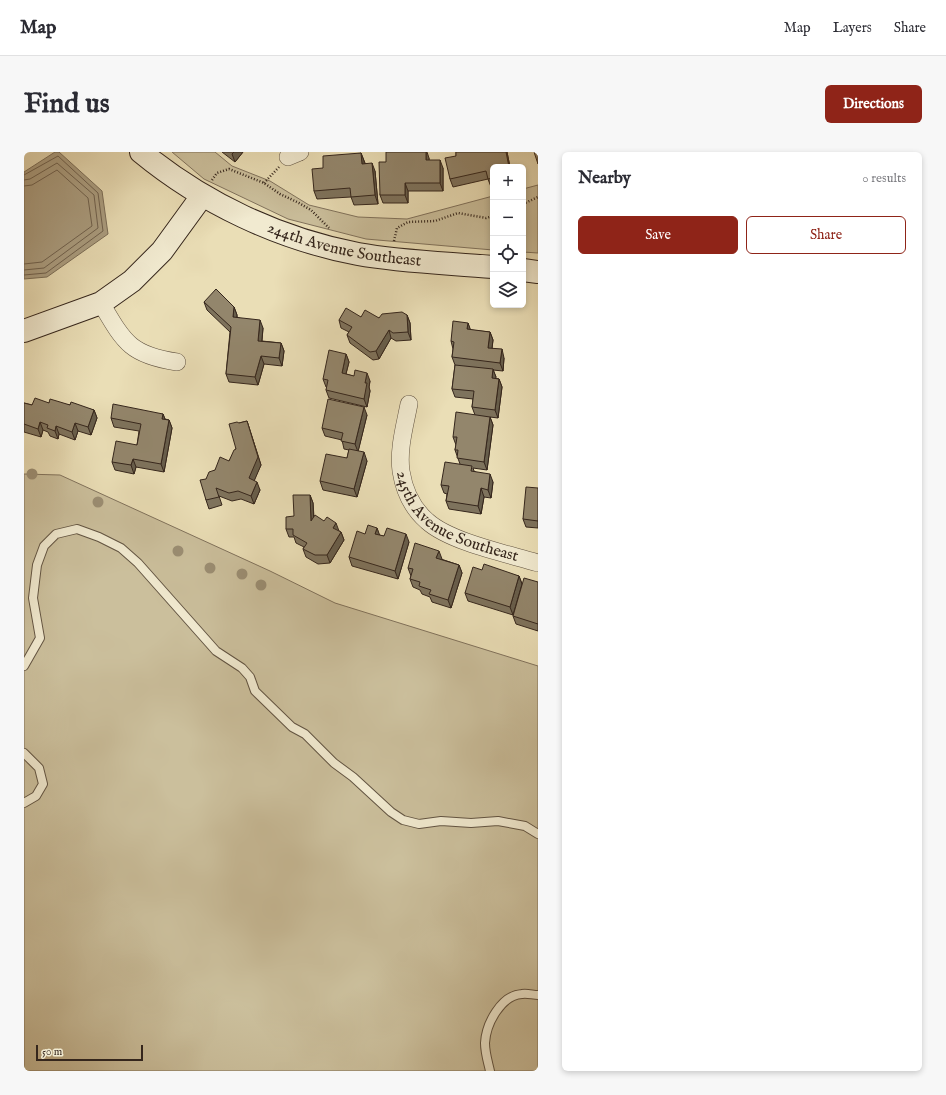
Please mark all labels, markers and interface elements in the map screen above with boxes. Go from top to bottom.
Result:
text: Map [20,16,56,40]
text: Map [784,19,811,37]
text: Layers [833,19,872,37]
text: Share [894,19,926,37]
button: Directions [825,85,922,123]
text: Find us [24,87,110,122]
map controls [490,164,526,308]
button: + [490,164,526,200]
text: Nearby [578,168,631,189]
text: 0 results [862,170,906,187]
button: − [490,200,526,236]
button: Save [578,216,738,254]
button: Share [746,216,906,254]
street label: 244th Avenue Southeast [264,218,422,272]
button: locate [490,236,526,272]
button: layers [490,272,526,308]
street label: 245th Avenue Southeast [391,470,521,567]
scale bar [36,1043,143,1062]
text: 50 m [42,1045,62,1059]

